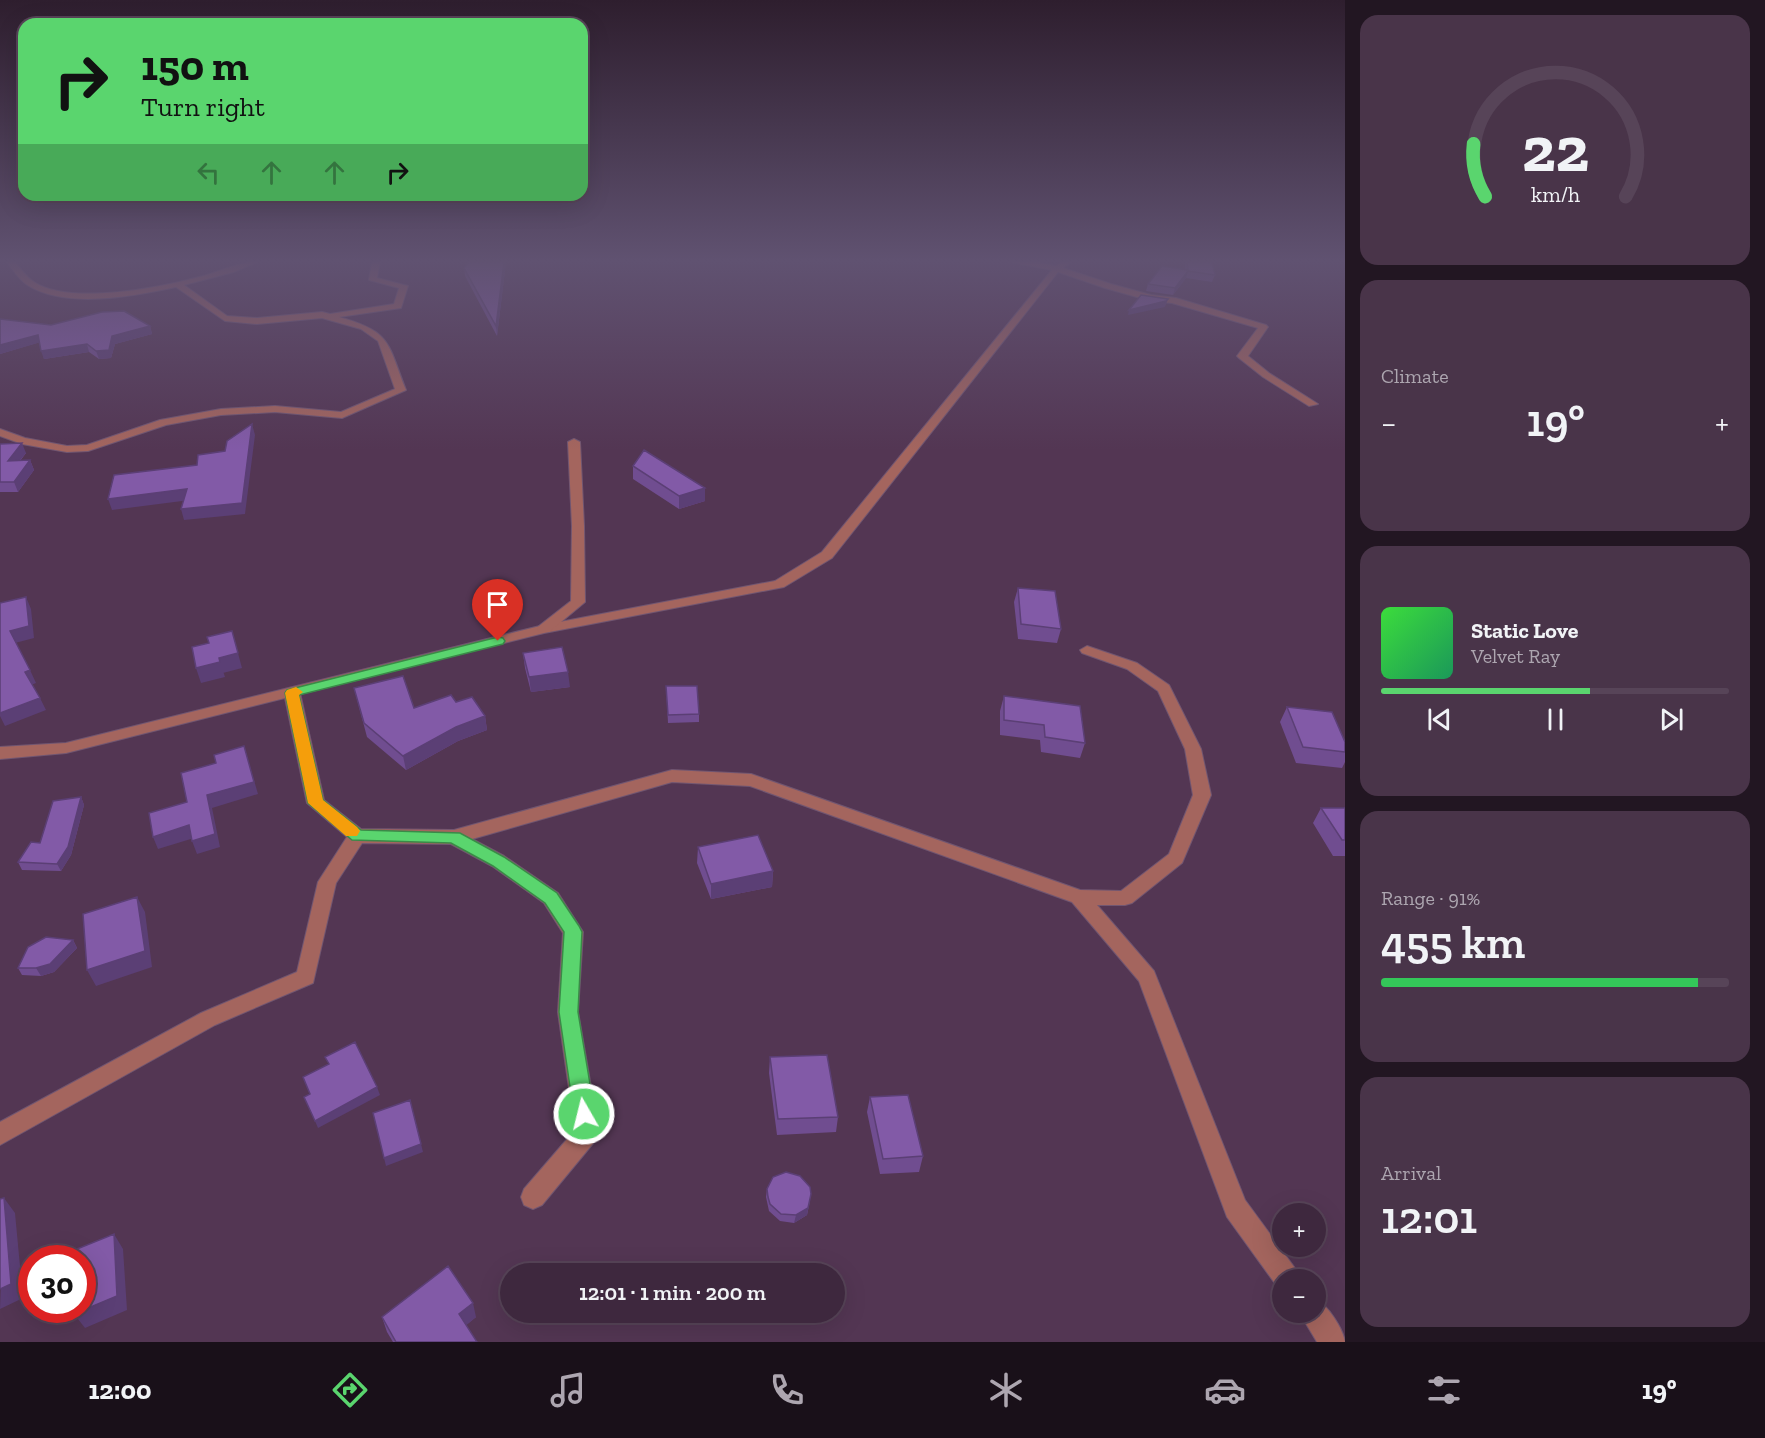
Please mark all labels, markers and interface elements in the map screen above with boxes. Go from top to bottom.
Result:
text: 150 m [141,40,249,91]
icon: right [42,42,120,120]
text: Turn right [141,91,265,123]
text: 22 [1521,112,1589,187]
icon: left [192,156,225,189]
icon: ahead [255,156,288,189]
icon: ahead [318,156,351,189]
icon: right [381,156,414,189]
text: km/h [1531,183,1579,208]
text: Climate [1381,364,1449,388]
text: 19° [1527,394,1585,448]
text: − [1381,403,1396,442]
text: + [1715,403,1729,442]
pin [472,579,523,641]
icon: arrive [481,588,514,621]
text: Static Love [1471,617,1578,644]
text: Velvet Ray [1471,644,1560,668]
icon: previous [1423,703,1456,736]
icon: pause [1539,703,1572,736]
icon: next [1655,703,1688,736]
text: Range · 91% [1381,886,1480,910]
text: 455 km [1381,916,1525,970]
position arrow [552,1082,616,1146]
text: Arrival [1381,1161,1441,1185]
text: 12:01 [1381,1191,1477,1245]
map controls [1272,1203,1326,1323]
button: + [1272,1203,1326,1257]
speed limit sign: 30 [18,1245,96,1323]
button: − [1272,1269,1326,1323]
text: 12:01 · 1 min · 200 m [579,1279,766,1306]
icon: directions [329,1369,371,1411]
icon: music [547,1369,589,1411]
icon: phone [766,1369,808,1411]
icon: climate [985,1369,1027,1411]
icon: car [1204,1369,1246,1411]
icon: filters [1423,1369,1465,1411]
text: 12:00 [88,1374,152,1406]
text: 19° [1642,1374,1677,1406]

